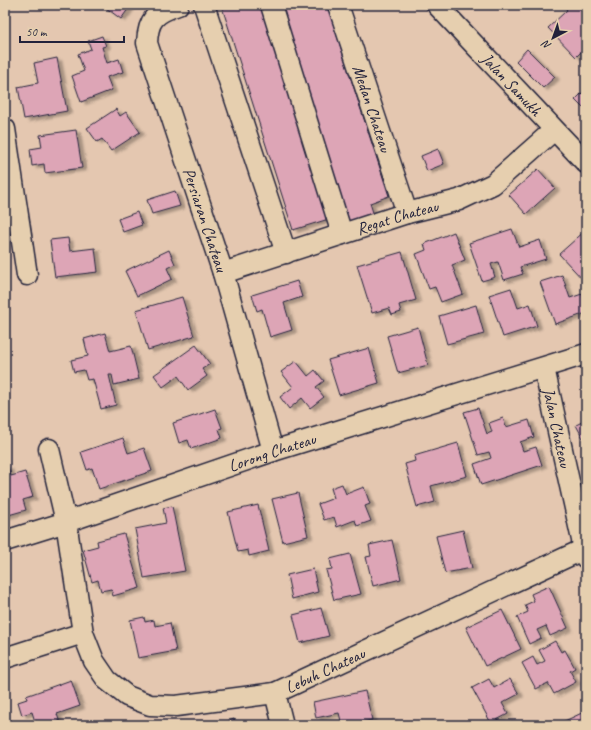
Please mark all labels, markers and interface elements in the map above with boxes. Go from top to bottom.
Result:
scale bar [20,18,124,44]
north arrow [533,18,573,58]
text: 50 m [26,24,48,40]
text: N [538,37,554,53]
street label: Jalan Samukh [476,48,547,122]
street label: Medan Chateau [348,62,397,156]
street label: Persiaran Chateau [178,165,232,276]
street label: Regat Chateau [354,195,442,240]
street label: Jalan Chateau [537,385,576,471]
street label: Lorong Chateau [226,428,320,477]
street label: Lebuh Chateau [282,642,370,698]

